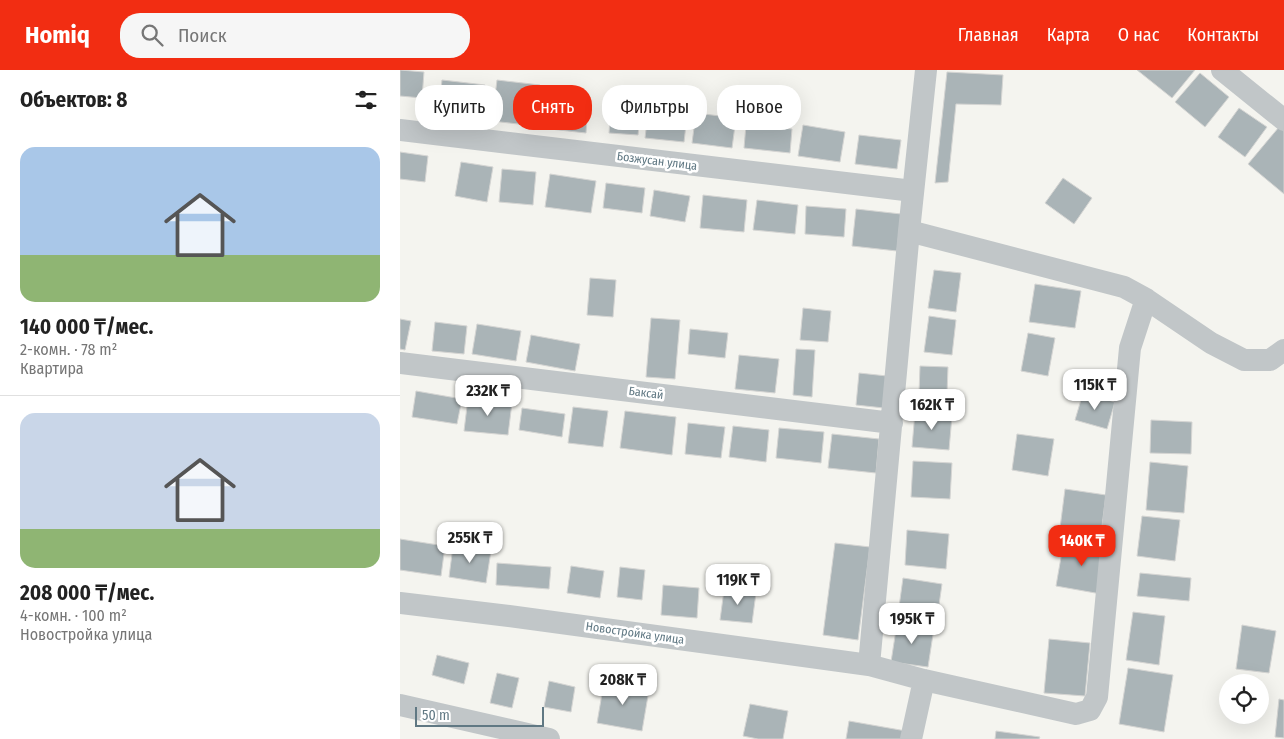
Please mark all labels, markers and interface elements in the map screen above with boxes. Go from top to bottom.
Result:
search box [120,13,470,58]
text: Homiq [25,21,90,49]
icon: search [138,21,166,49]
text: Поиск [178,24,227,47]
text: Главная [958,24,1019,46]
text: Карта [1047,24,1090,46]
text: О нас [1118,24,1159,46]
text: Контакты [1187,24,1259,46]
chip: Купить [415,85,503,130]
chip: Снять [513,85,592,130]
chip: Фильтры [602,85,707,130]
chip: Новое [717,85,801,130]
icon: filters [352,86,380,114]
text: Объектов: 8 [20,87,127,113]
street label: Бозжусан улица [616,149,698,173]
icon: home [155,180,245,270]
text: 140 000 ₸/мес. [20,314,153,340]
text: 2-комн. · 78 m² [20,340,117,359]
text: Квартира [20,359,84,378]
pin: 115K ₸ [1054,368,1136,411]
pin: 232K ₸ [447,374,529,417]
text: 115K ₸ [1074,375,1116,394]
text: 232K ₸ [466,381,510,400]
street label: Баксай [628,384,664,402]
pin: 162K ₸ [891,388,973,431]
text: 162K ₸ [910,395,954,414]
icon: home [155,445,245,535]
pin: 255K ₸ [429,522,511,564]
pin: 140K ₸ [1041,524,1123,567]
text: 255K ₸ [448,528,492,547]
text: 140K ₸ [1059,531,1105,550]
pin: 119K ₸ [697,564,779,606]
text: 119K ₸ [717,570,759,589]
text: 208 000 ₸/мес. [20,580,154,606]
pin: 195K ₸ [871,602,953,645]
text: 4-комн. · 100 m² [20,606,127,625]
text: 195K ₸ [890,609,934,628]
street label: Новостройка улица [585,619,685,647]
text: Новостройка улица [20,625,152,644]
pin: 208K ₸ [582,664,664,706]
text: 208K ₸ [600,670,646,689]
map controls [1219,674,1269,724]
button: locate [1219,674,1269,724]
scale bar [415,704,544,727]
text: 50 m [422,707,450,724]

